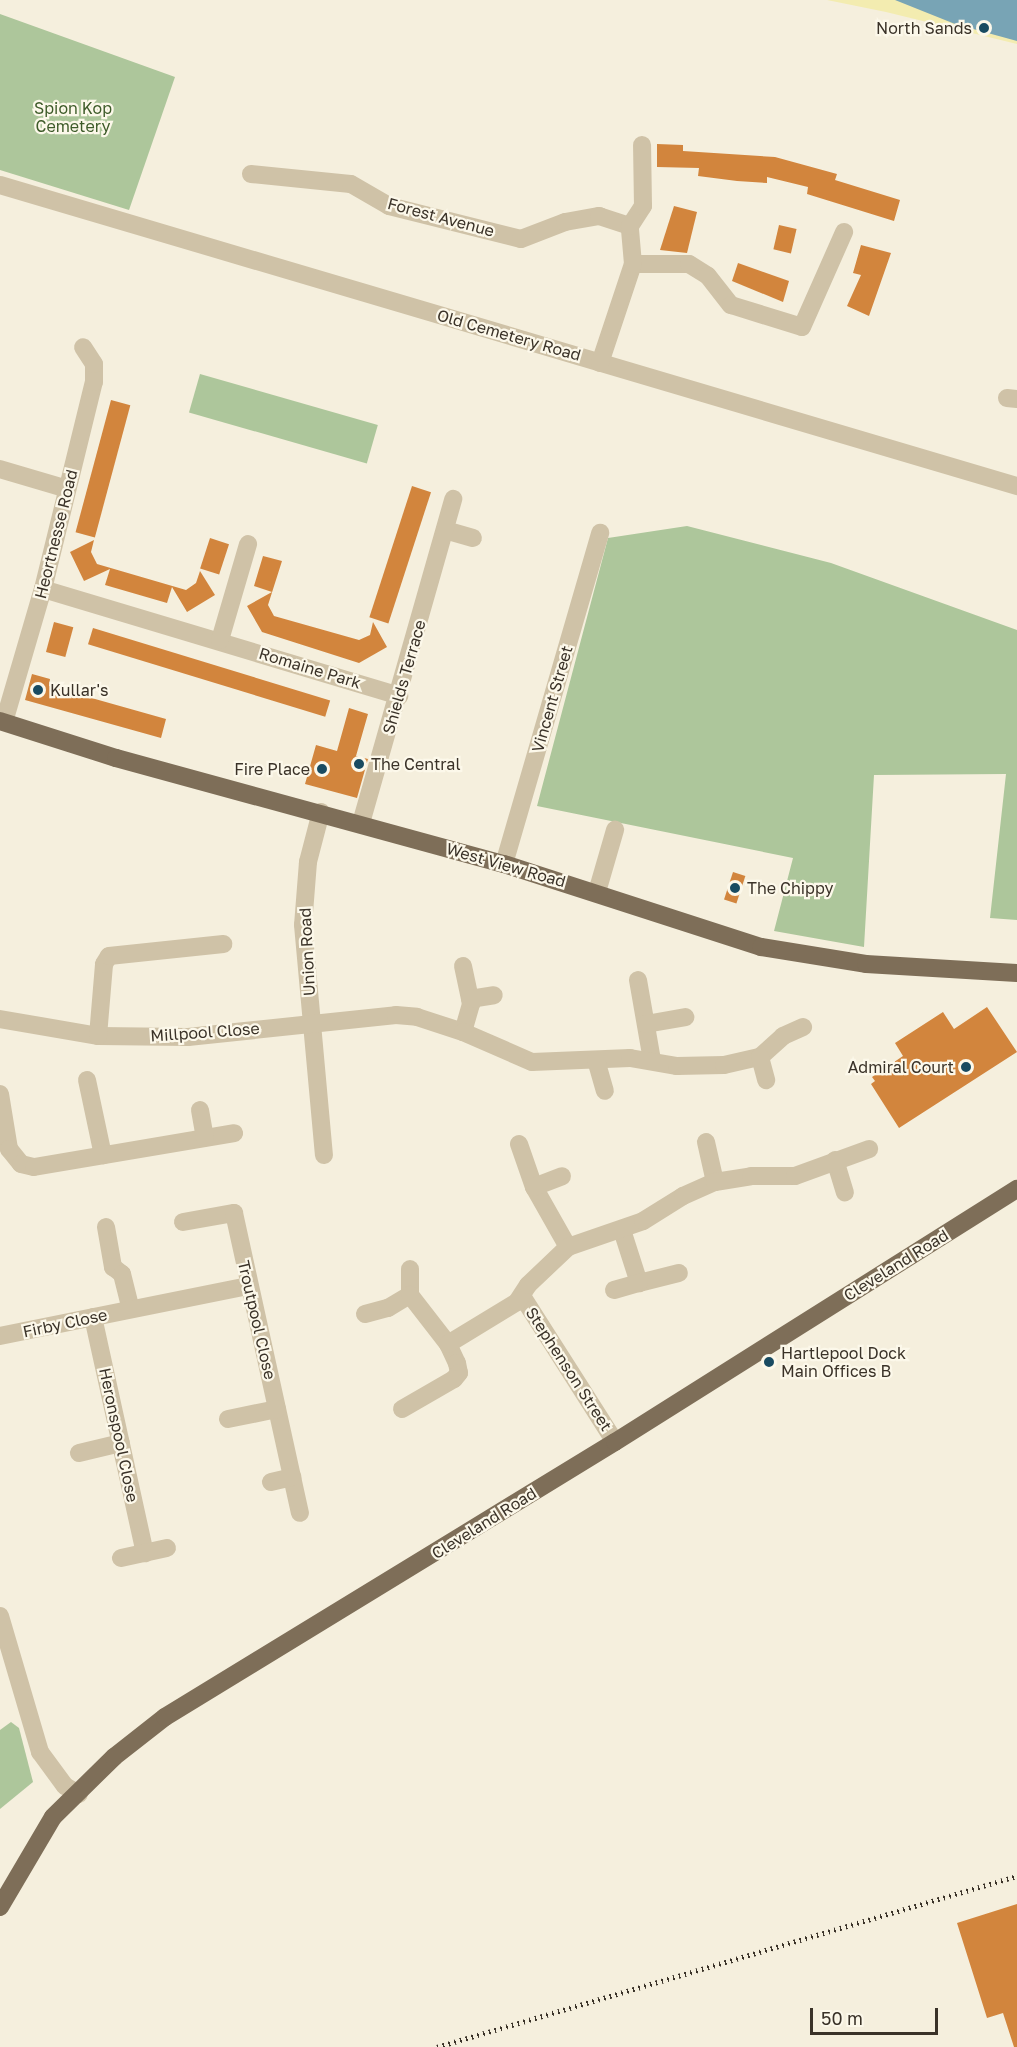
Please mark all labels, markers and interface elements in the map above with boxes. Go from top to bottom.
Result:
place label: North Sands [876,18,972,38]
marker: North Sands [977,21,991,35]
park label: Spion Kop Cemetery [34,98,112,136]
street label: Forest Avenue [386,194,496,240]
street label: Old Cemetery Road [435,305,583,365]
street label: Heortnesse Road [31,467,81,601]
street label: Shields Terrace [379,618,429,736]
street label: Romaine Park [257,643,363,693]
street label: Vincent Street [528,643,576,755]
place label: Kullar's [50,680,109,700]
marker: Kullar's [31,683,45,697]
place label: The Central [371,754,461,774]
marker: The Central [352,757,366,771]
place label: Fire Place [234,759,310,779]
marker: Fire Place [315,762,329,776]
street label: West View Road [444,839,568,891]
place label: The Chippy [747,878,833,898]
marker: The Chippy [728,881,742,895]
street label: Union Road [295,907,319,997]
street label: Millpool Close [150,1019,260,1045]
place label: Admiral Court [848,1057,954,1077]
marker: Admiral Court [959,1060,973,1074]
street label: Cleveland Road [840,1225,952,1305]
street label: Troutpool Close [234,1259,280,1381]
street label: Stephenson Street [522,1304,616,1434]
street label: Firby Close [21,1305,109,1341]
place label: Hartlepool Dock Main Offices B [781,1343,906,1381]
marker: Hartlepool Dock Main Offices B [762,1355,776,1369]
street label: Heronspool Close [95,1366,143,1504]
street label: Cleveland Road [428,1483,540,1563]
scale bar [813,1996,940,2034]
text: 50 m [821,2007,863,2029]

